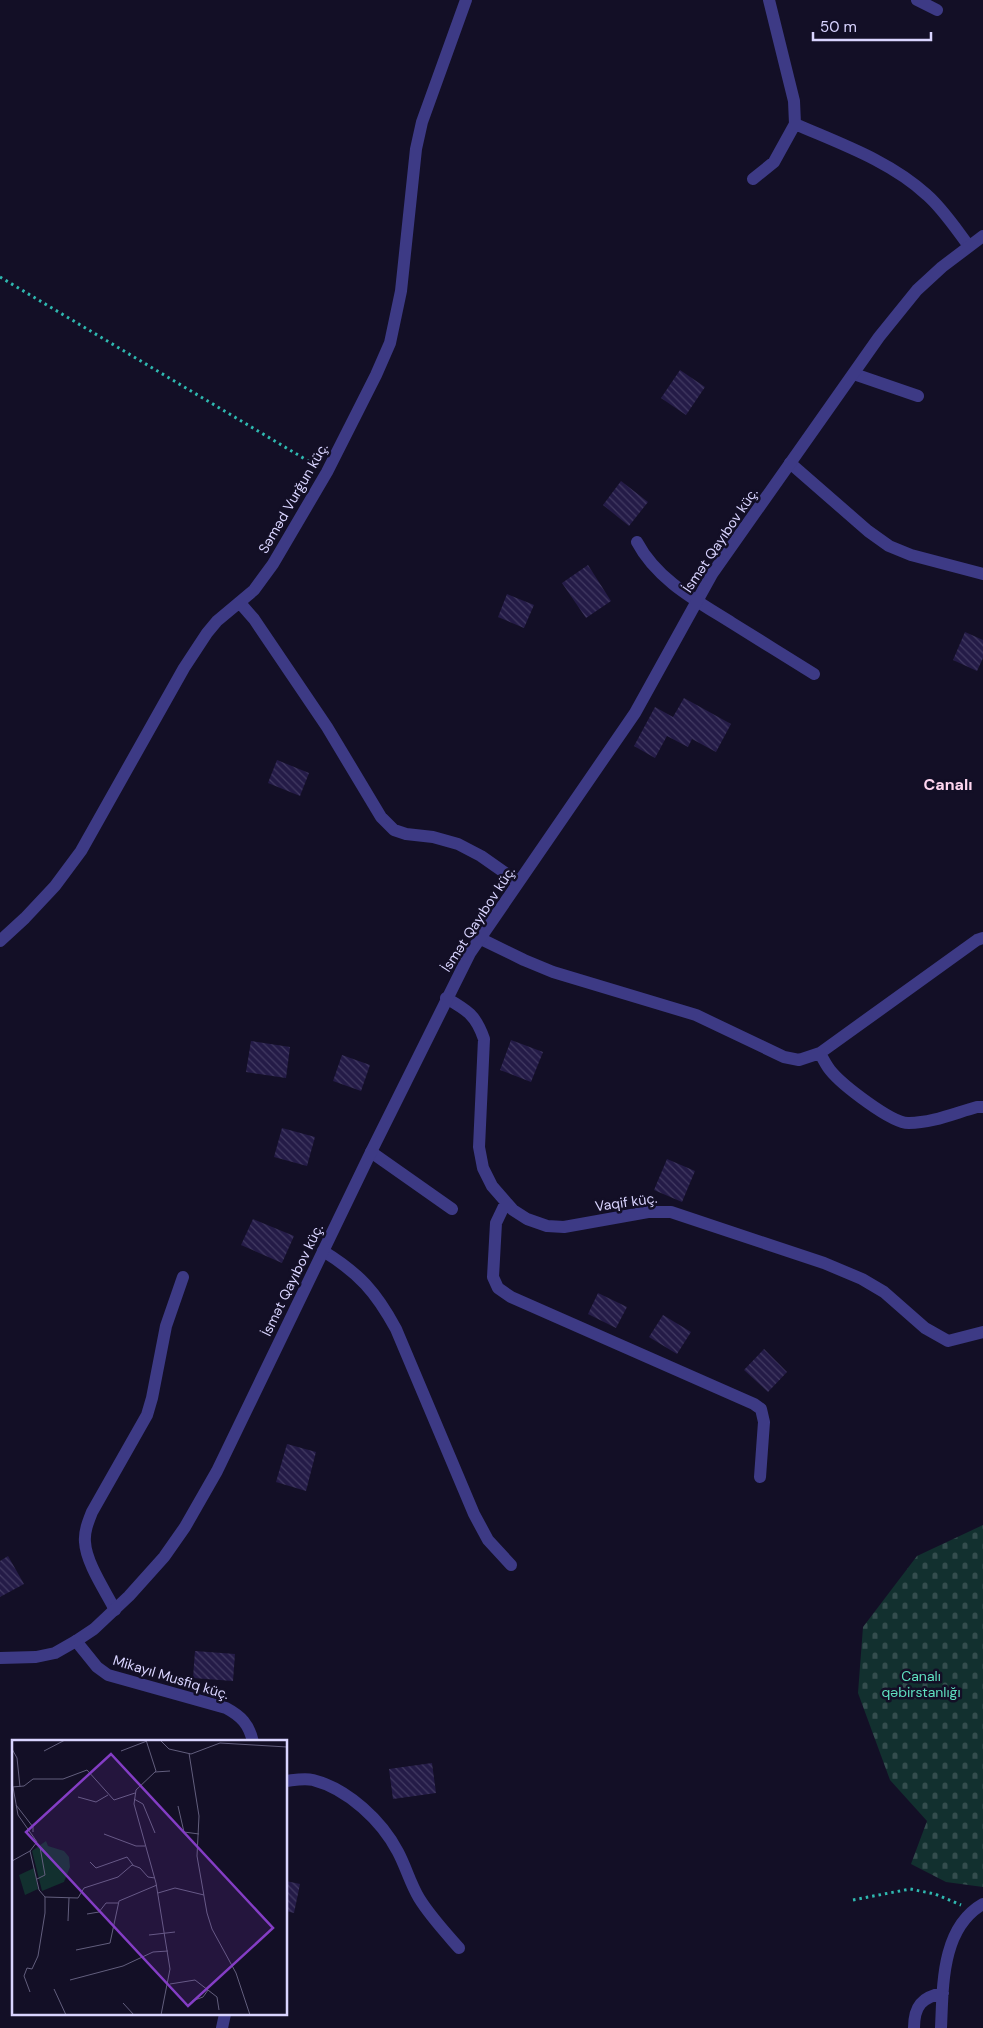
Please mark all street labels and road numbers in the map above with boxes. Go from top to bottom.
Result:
street label: Səməd Vurğun küç. [254,439,332,556]
street label: İsmət Qayıbov küç. [678,484,762,596]
street label: İsmət Qayıbov küç. [437,863,519,975]
street label: Vaqif küç. [594,1189,659,1215]
street label: İsmət Qayıbov küç. [257,1221,327,1339]
street label: Mikayıl Musfiq küç. [111,1651,231,1703]

